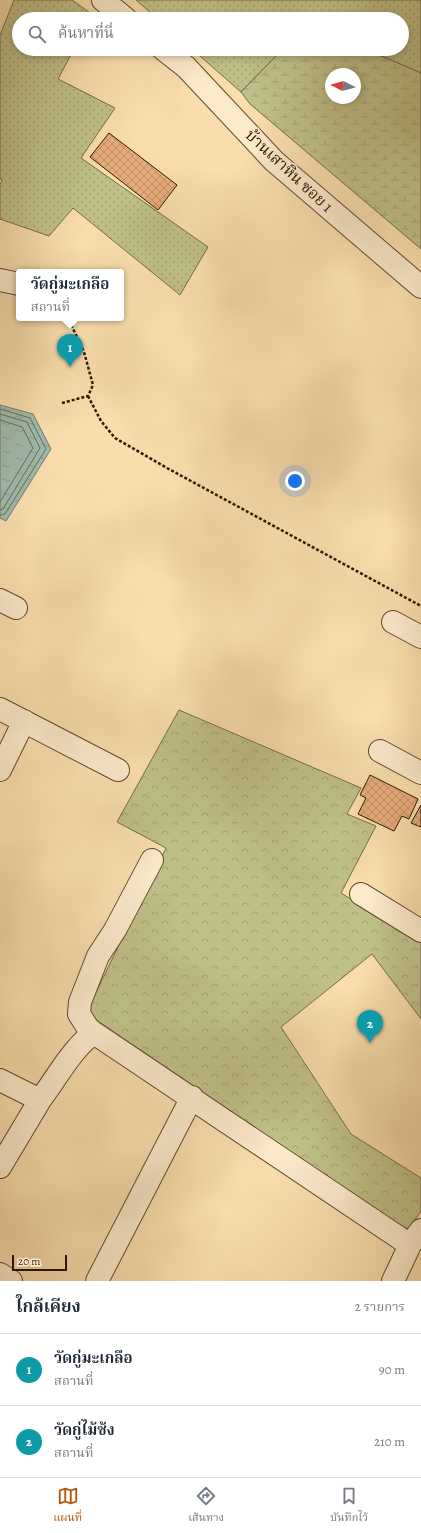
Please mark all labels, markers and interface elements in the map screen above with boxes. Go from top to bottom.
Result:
search box [12,12,409,56]
icon: search [26,23,48,45]
text: ค้นหาที่นี่ [58,23,114,43]
north arrow [325,68,361,104]
street label: บ้านเสาหิน ซอย 1 [240,125,338,218]
popup [16,269,124,321]
text: วัดกู่มะเกลือ [31,274,109,294]
text: สถานที่ [31,298,70,315]
pin: 1 [57,334,83,367]
your location [285,471,305,491]
pin: 2 [357,1010,383,1043]
scale bar [12,1253,67,1272]
text: 20 m [18,1254,40,1269]
text: ใกล้เคียง [16,1295,81,1318]
text: 2 รายการ [355,1298,405,1315]
text: วัดกู่มะเกลือ [54,1348,133,1368]
text: 1 [27,1361,31,1378]
text: 90 m [379,1361,405,1378]
text: สถานที่ [54,1372,93,1389]
text: วัดกู่ไม้ซ้ง [54,1420,115,1440]
text: 2 [26,1433,32,1450]
text: 210 m [374,1433,405,1450]
text: สถานที่ [54,1444,93,1461]
tab: แผนที่ [53,1485,82,1527]
tab: เส้นทาง [188,1485,224,1527]
tab: บันทึกไว้ [330,1485,368,1527]

